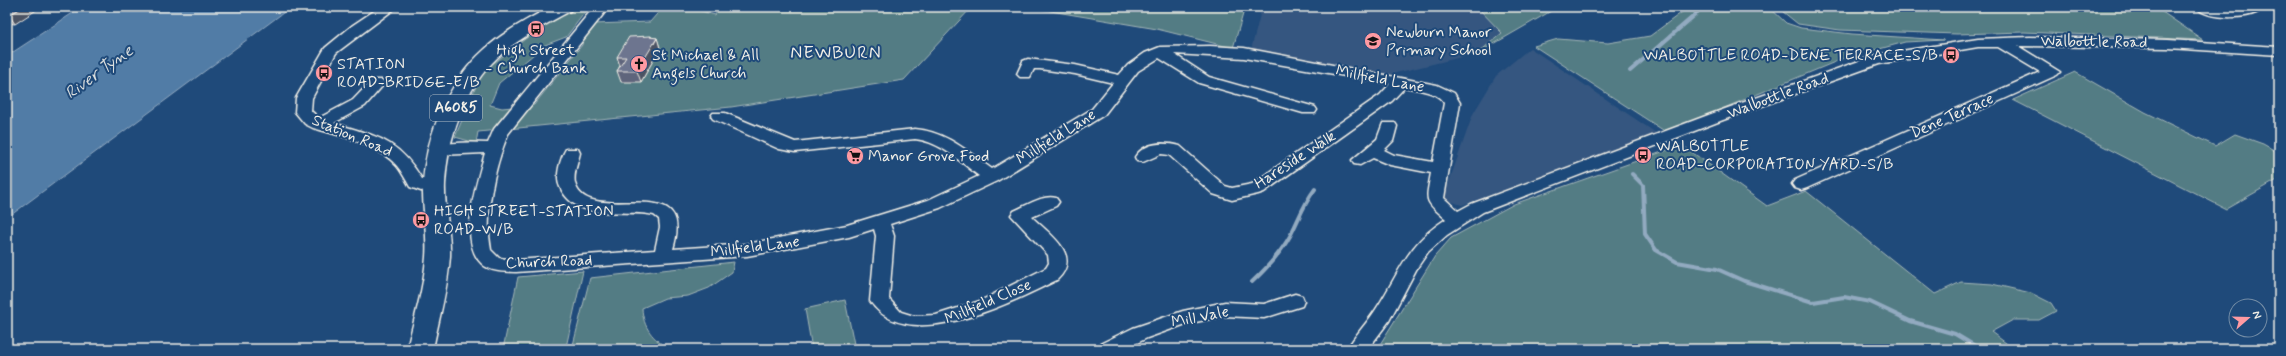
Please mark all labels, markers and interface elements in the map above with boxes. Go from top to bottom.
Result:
bus stop icon: High Street - Church Bank [526,19,546,39]
place label: Newburn Manor Primary School [1386,22,1492,61]
school or university icon: Newburn Manor Primary School [1363,31,1383,51]
street label: Walbottle Road [2040,31,2148,53]
water label: River Tyne [60,39,138,104]
place label: High Street - Church Bank [485,40,587,79]
district label: NEWBURN [790,41,882,65]
place label: St Michael & All Angels Church [652,45,759,85]
place label: WALBOTTLE ROAD-DENE TERRACE-S/B [1643,45,1938,66]
bus stop icon: WALBOTTLE ROAD-DENE TERRACE-S/B [1941,45,1961,65]
place label: STATION ROAD-BRIDGE-E/B [337,54,480,93]
church icon: St Michael & All Angels Church [629,54,649,74]
street label: Millfield Lane [1334,60,1426,98]
bus stop icon: STATION ROAD-BRIDGE-E/B [314,63,334,83]
street label: Walbottle Road [1724,68,1832,124]
street label: Dene Terrace [1907,88,1997,144]
road number: A6085 [430,95,482,121]
street label: Millfield Lane [1012,104,1100,170]
street label: Station Road [309,110,395,162]
street label: Hareside Walk [1250,126,1340,194]
place label: WALBOTTLE ROAD-CORPORATION YARD-S/B [1656,136,1893,175]
bus stop icon: WALBOTTLE ROAD-CORPORATION YARD-S/B [1633,145,1653,165]
supermarket icon: Manor Grove Food [845,146,865,166]
place label: Manor Grove Food [868,146,989,167]
place label: HIGH STREET-STATION ROAD-W/B [434,201,614,240]
bus stop icon: HIGH STREET-STATION ROAD-W/B [411,210,431,230]
street label: Millfield Lane [709,231,801,263]
street label: Church Road [505,250,593,274]
street label: Millfield Close [941,274,1035,330]
north arrow [2228,298,2268,338]
street label: Mill Vale [1169,301,1231,333]
text: N [2249,309,2264,321]

